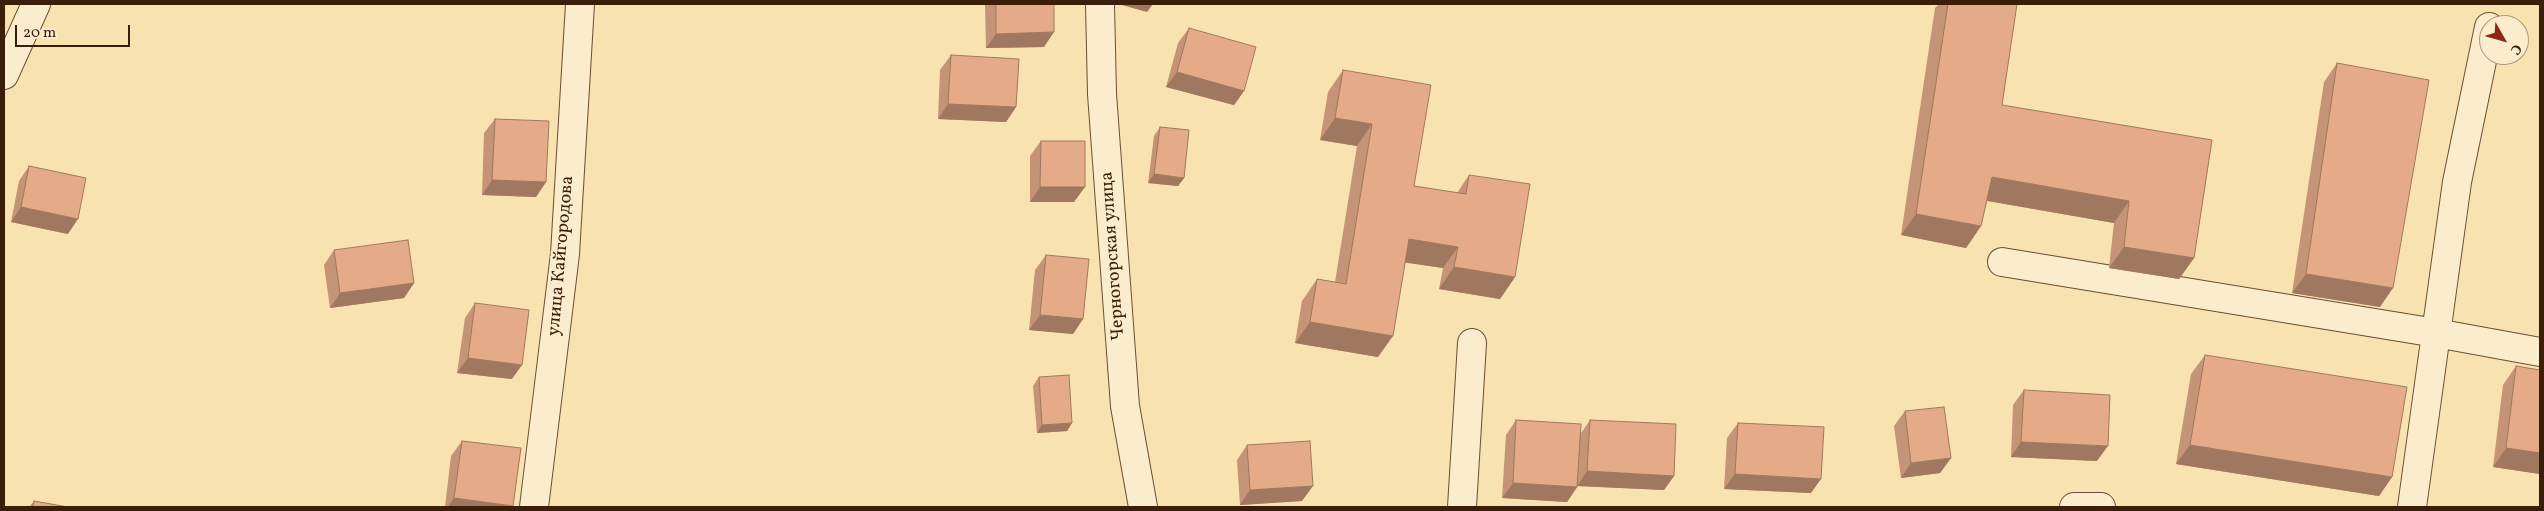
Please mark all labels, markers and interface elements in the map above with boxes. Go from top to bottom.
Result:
scale bar [18,15,132,47]
north arrow [2479,15,2529,65]
text: 20 m [23,23,56,44]
text: С [2505,40,2526,58]
street label: Черногорская улица [1097,171,1131,341]
street label: улица Кайгородова [544,175,580,337]

